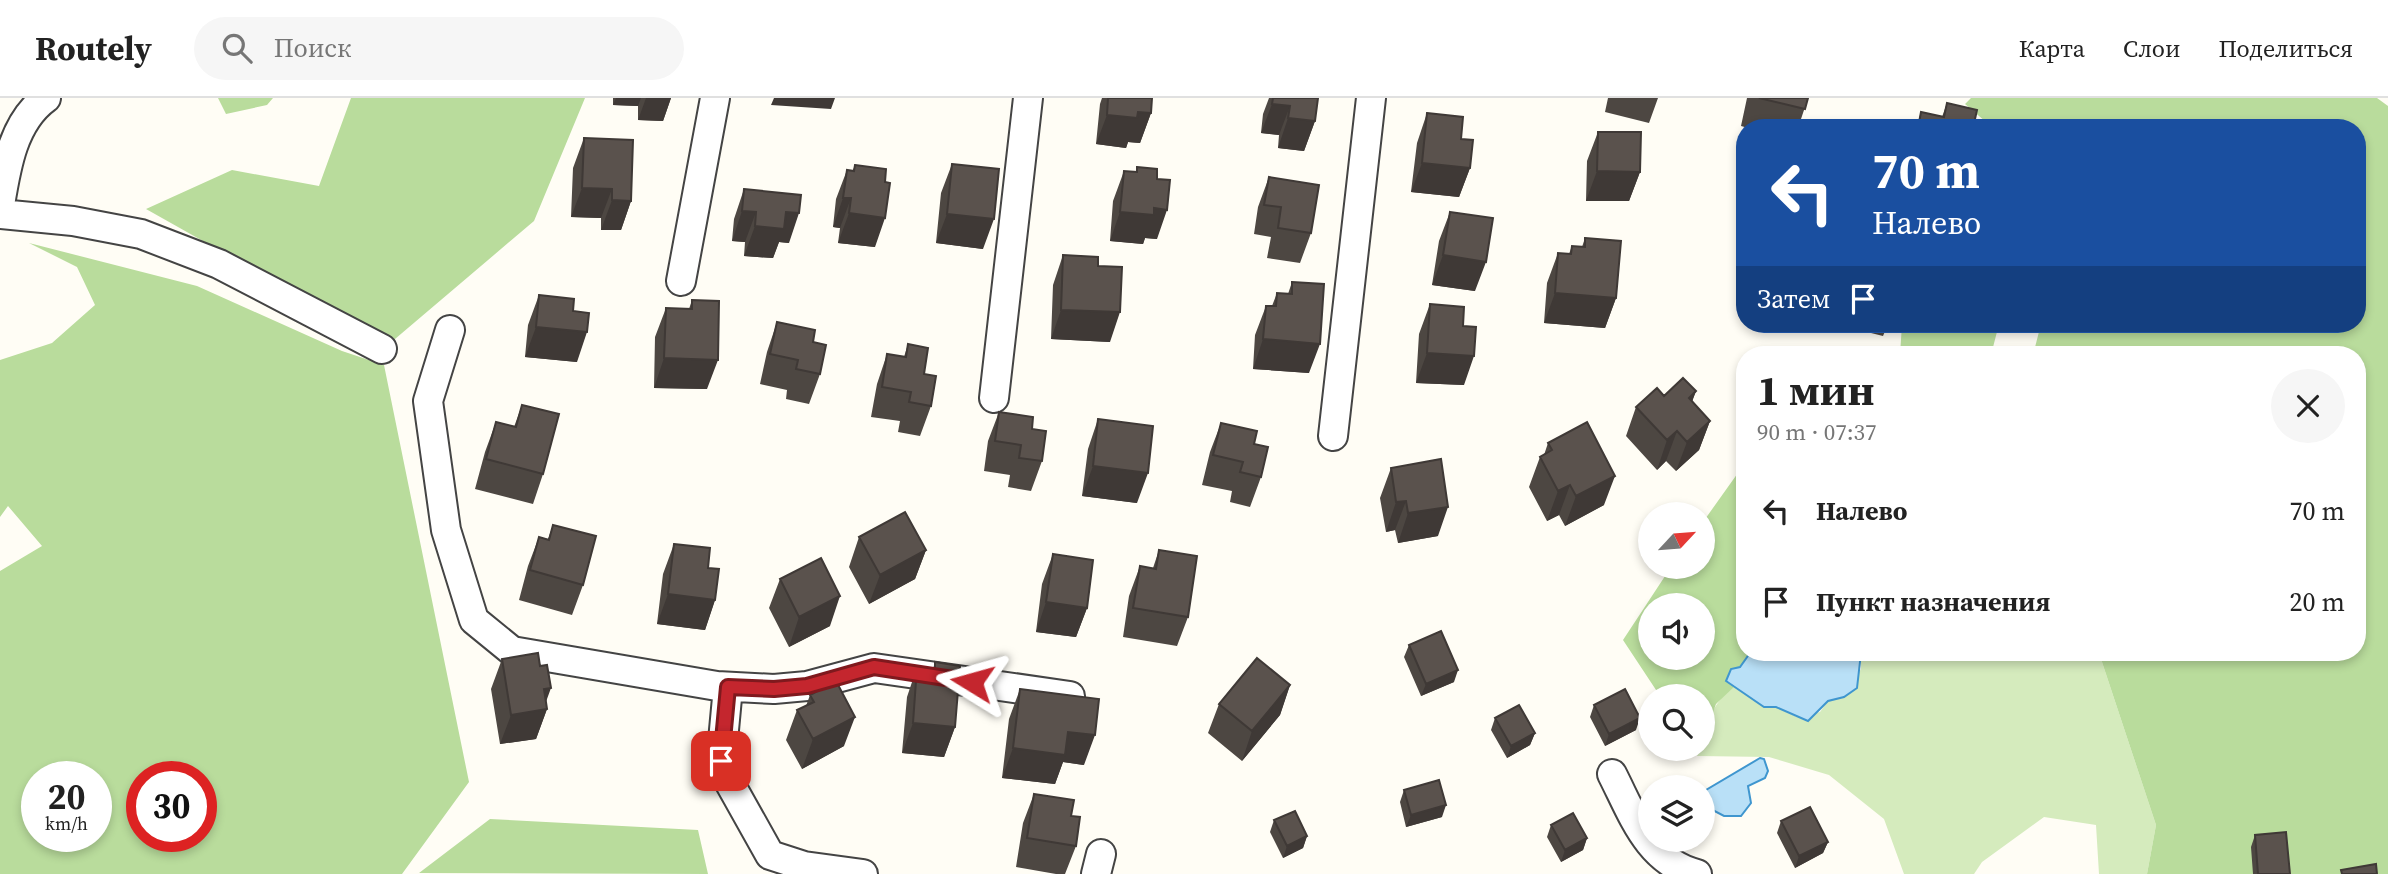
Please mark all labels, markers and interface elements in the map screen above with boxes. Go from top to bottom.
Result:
search box [194,17,684,80]
text: Routely [35,26,152,71]
icon: search [218,29,256,67]
text: Поиск [274,30,351,66]
text: Карта [2019,32,2085,65]
text: Слои [2123,32,2180,65]
text: Поделиться [2218,32,2353,65]
text: 70 m [1872,137,1980,204]
icon: left [1757,147,1848,238]
text: Налево [1872,201,1981,245]
icon: arrive [1844,280,1882,318]
text: Затем [1757,281,1830,317]
text: 1 мин [1757,361,1874,419]
button: close [2271,369,2345,443]
text: 90 m · 07:37 [1757,416,1877,448]
icon: left [1757,492,1795,530]
text: Налево [1816,493,1907,529]
text: 70 m [2290,493,2345,529]
north arrow [1638,502,1715,579]
map controls [1638,502,1715,852]
icon: arrive [1757,583,1795,621]
text: Пункт назначения [1816,584,2050,620]
text: 20 m [2290,584,2345,620]
button: sound [1638,593,1715,670]
position arrow [935,645,1009,719]
button: search [1638,684,1715,761]
pin [691,731,751,791]
icon: arrive [702,742,740,780]
speed limit sign: 30 [126,761,217,852]
text: 20 [48,773,85,821]
button: layers [1638,775,1715,852]
text: km/h [45,811,88,836]

